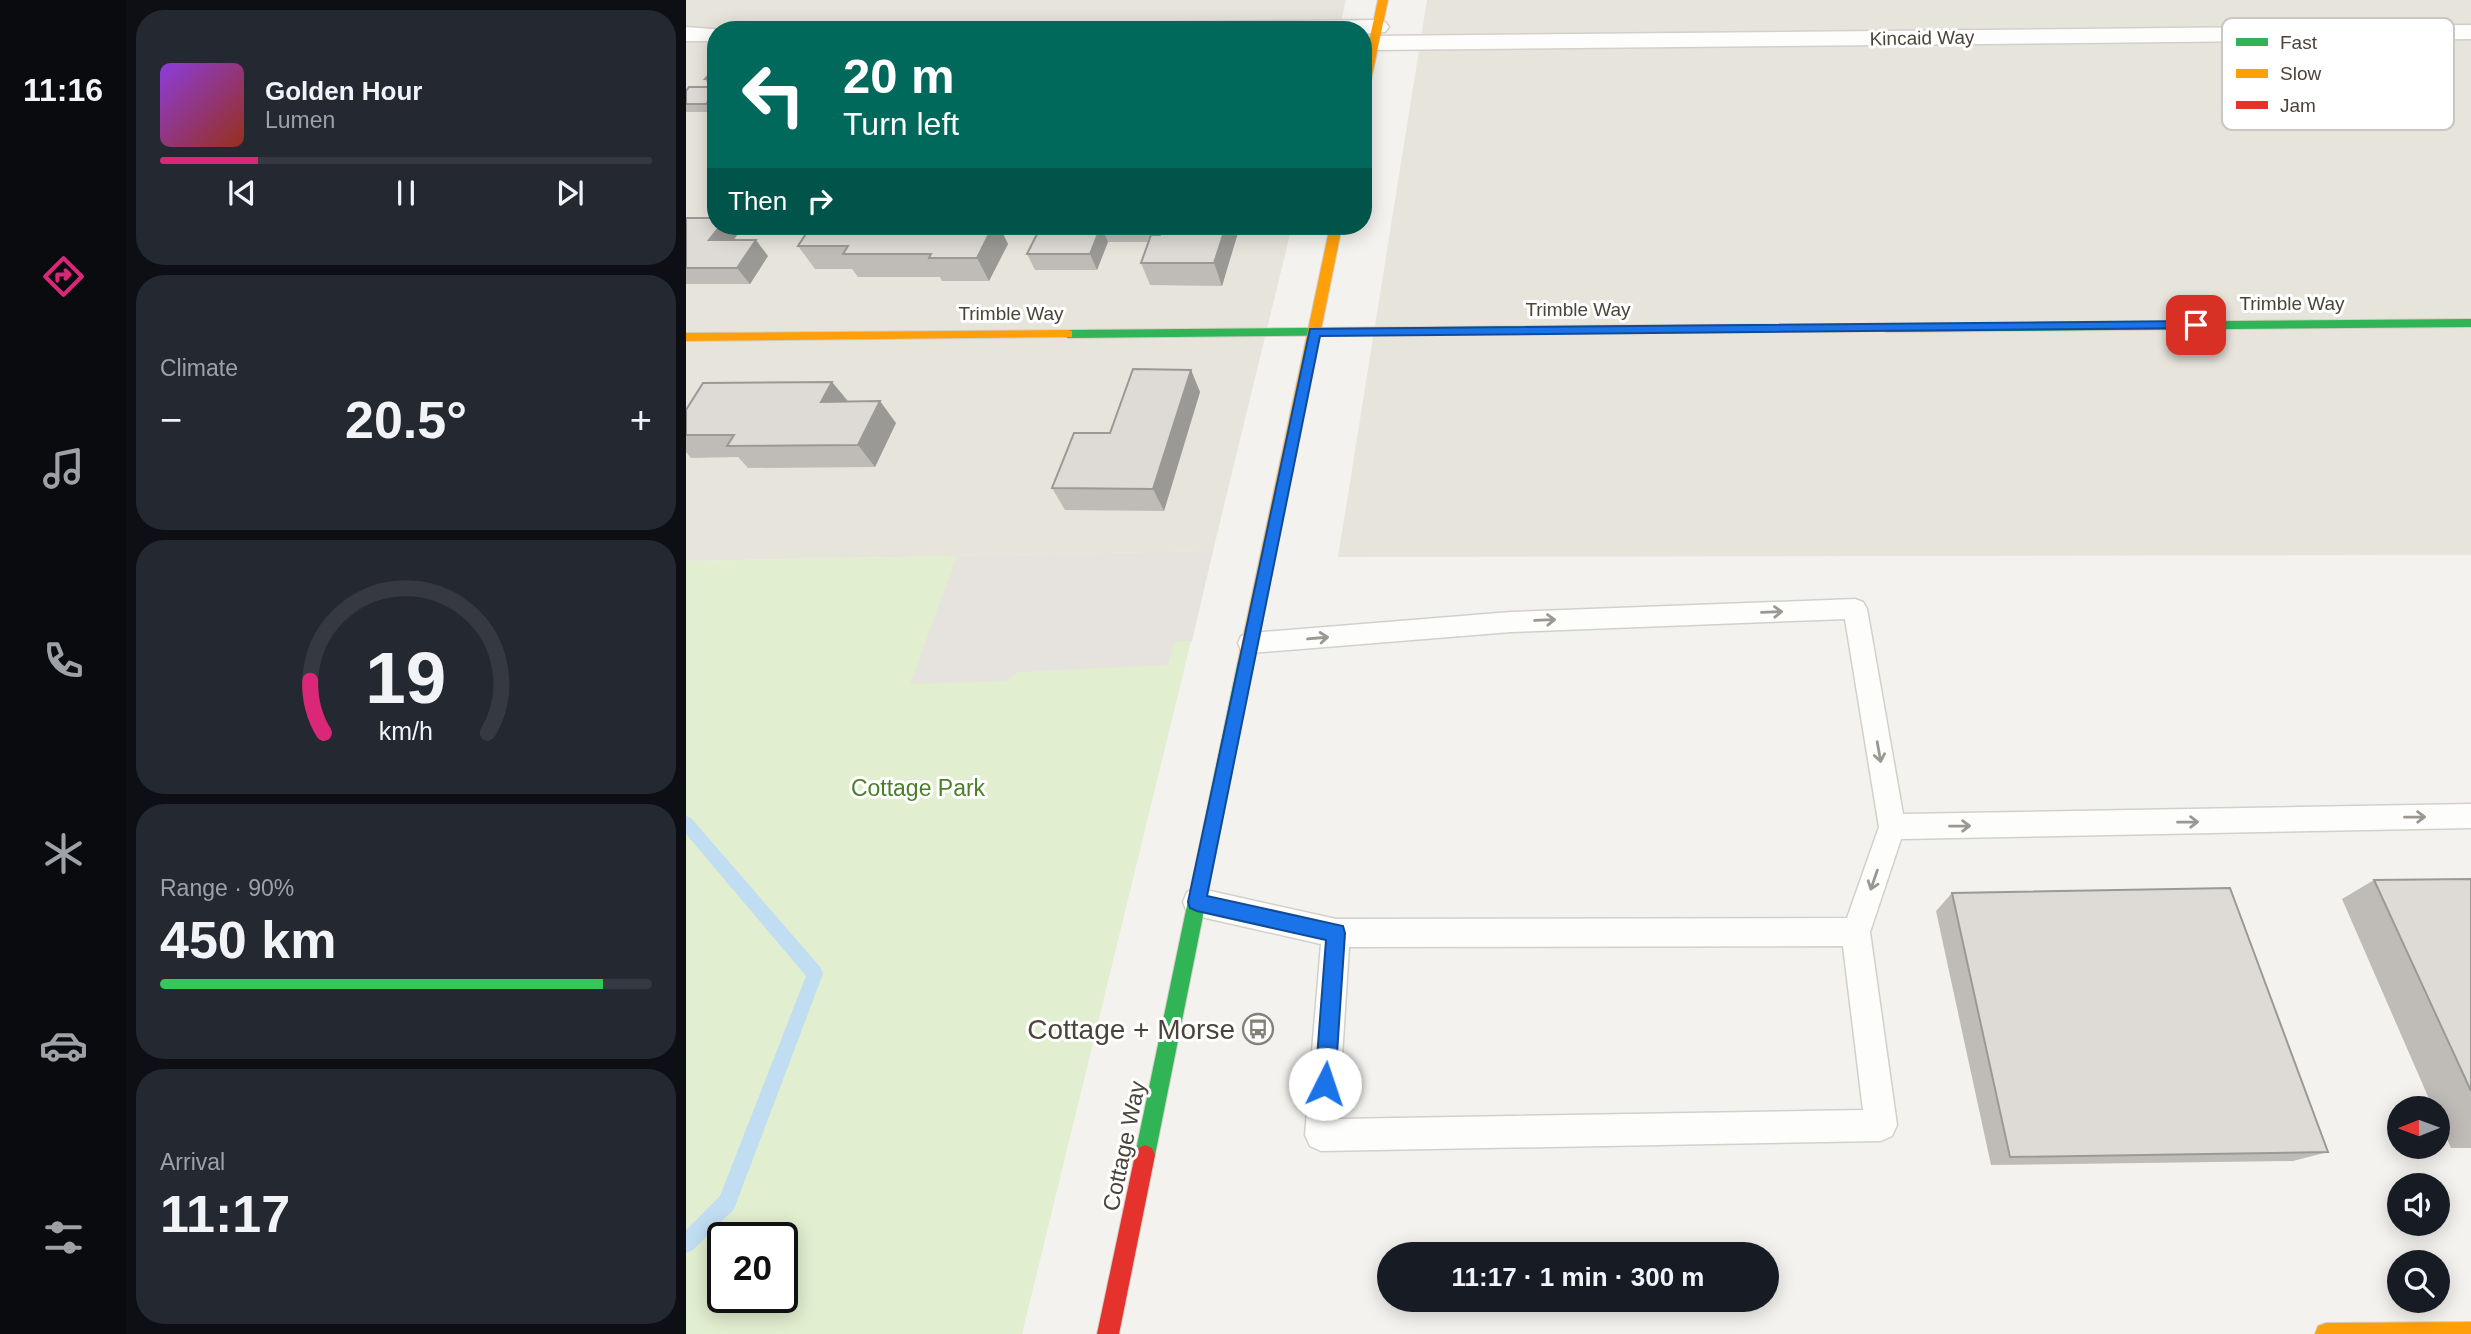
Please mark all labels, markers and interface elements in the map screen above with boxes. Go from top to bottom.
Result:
legend [2222,18,2454,130]
street label: Kincaid Way [1869,27,1975,49]
text: Fast [2280,32,2318,53]
icon: left [728,49,819,140]
text: 20 m [843,49,955,103]
text: Slow [2280,63,2321,84]
text: 11:16 [23,72,103,108]
text: Golden Hour [265,76,422,106]
text: Jam [2280,95,2316,116]
text: Turn left [843,106,959,142]
text: Lumen [265,107,335,133]
icon: previous [223,174,261,212]
icon: pause [387,174,425,212]
icon: next [551,174,589,212]
icon: right [801,182,839,220]
text: Then [728,186,787,216]
icon: directions [39,252,88,301]
street label: Trimble Way [2239,293,2345,314]
pin [2166,295,2226,355]
street label: Trimble Way [1525,299,1631,320]
street label: Trimble Way [958,303,1064,324]
icon: arrive [2177,306,2215,344]
text: Climate [160,355,238,381]
text: 20.5° [345,391,467,449]
text: − [160,399,182,441]
text: + [630,399,652,441]
icon: music [39,444,88,493]
one-way arrow [1760,606,1783,619]
one-way arrow [1533,614,1556,627]
one-way arrow [1306,631,1329,644]
icon: phone [39,636,88,685]
text: 19 [366,637,446,718]
text: km/h [379,717,433,745]
one-way arrow [1873,740,1886,763]
park label: Cottage Park [851,775,986,801]
one-way arrow [2404,811,2427,824]
one-way arrow [2176,815,2199,828]
one-way arrow [1949,819,1972,833]
icon: climate [39,829,88,878]
one-way arrow [1867,868,1879,890]
text: Range · 90% [160,875,294,901]
text: 450 km [160,911,336,969]
bus stop icon: Cottage + Morse [1241,1012,1275,1046]
place label: Cottage + Morse [1027,1014,1235,1045]
icon: car [39,1021,88,1070]
position arrow [1288,1047,1362,1121]
street label: Cottage Way [1098,1078,1151,1213]
north arrow [2387,1096,2450,1158]
map controls [2387,1096,2450,1313]
text: Arrival [160,1149,225,1175]
button: sound [2387,1173,2450,1236]
text: 11:17 [160,1185,290,1243]
icon: filters [39,1213,88,1262]
speed limit sign: 20 [707,1222,798,1313]
button: search [2387,1250,2450,1313]
text: 11:17 · 1 min · 300 m [1452,1262,1704,1292]

